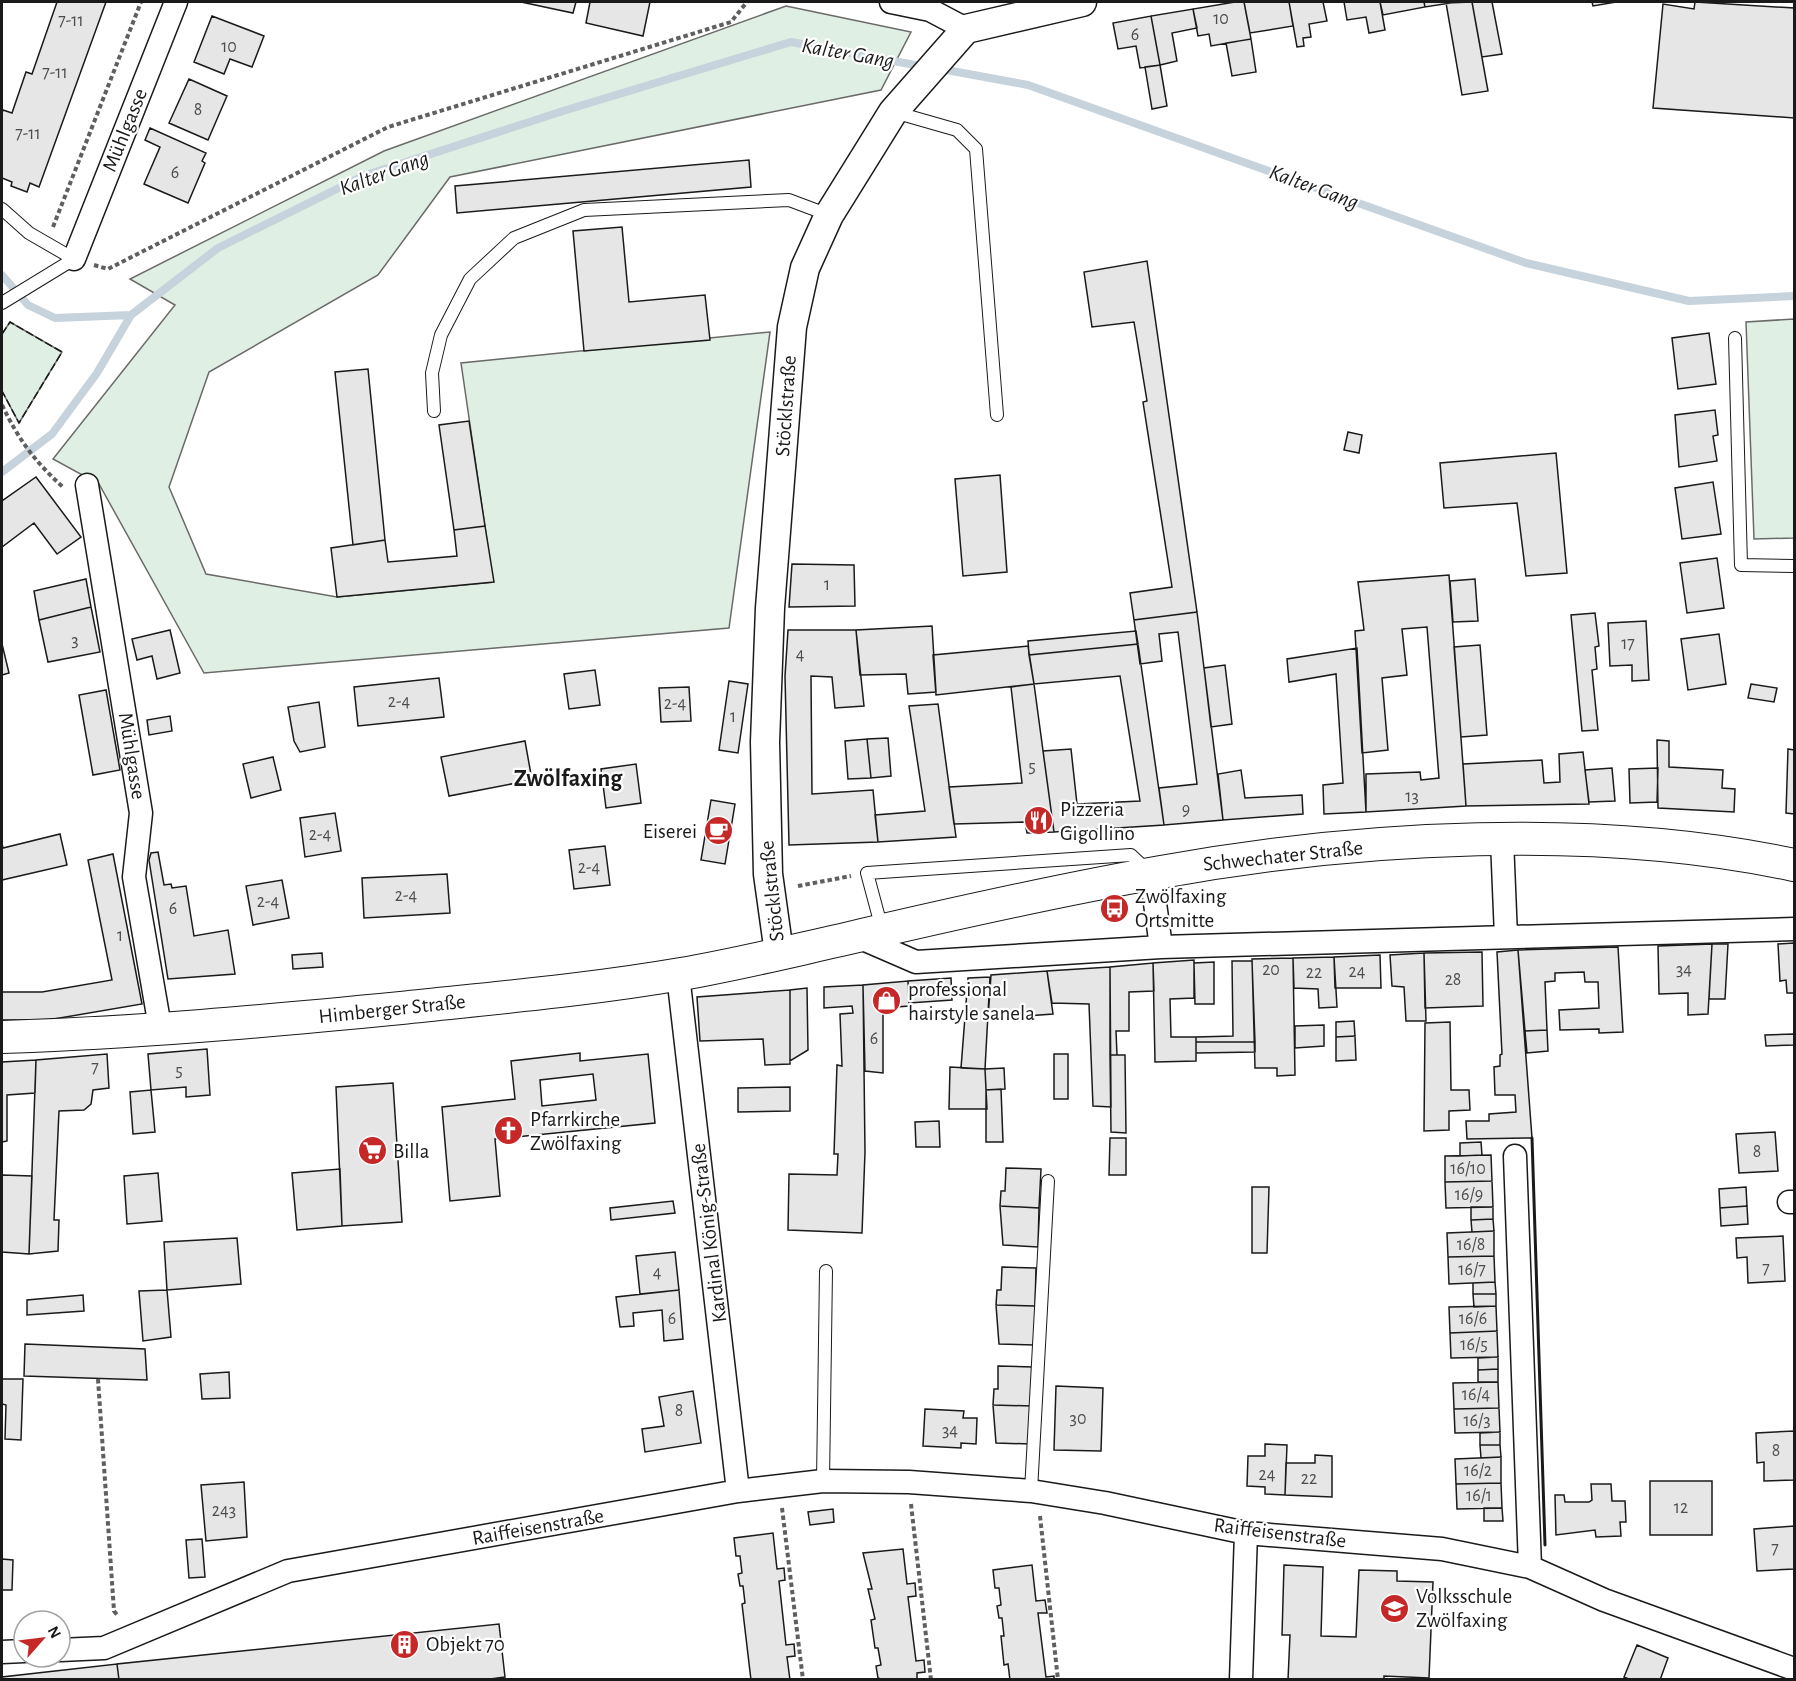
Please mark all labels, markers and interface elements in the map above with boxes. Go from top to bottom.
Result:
house number: 10 [1213,10,1229,28]
house number: 7-11 [58,12,84,30]
house number: 6 [1131,26,1139,44]
water label: Kalter Gang [800,34,896,72]
house number: 10 [221,38,237,56]
house number: 7-11 [42,64,68,82]
street label: Mühlgasse [99,85,151,175]
house number: 8 [194,101,202,119]
house number: 7-11 [15,125,41,143]
water label: Kalter Gang [336,147,432,199]
water label: Kalter Gang [1266,161,1362,213]
house number: 6 [171,164,179,182]
street label: Stöcklstraße [772,355,800,457]
house number: 1 [824,576,830,594]
house number: 3 [71,632,79,650]
house number: 17 [1621,635,1635,653]
house number: 4 [796,646,805,664]
house number: 2-4 [388,693,411,711]
house number: 2-4 [664,695,687,713]
house number: 1 [730,708,736,726]
street label: Mühlgasse [115,711,149,801]
house number: 5 [1028,758,1036,776]
district label: Zwölfaxing [514,767,623,791]
house number: 13 [1405,788,1419,806]
place label: Pizzeria Gigollino [1060,799,1135,844]
house number: 9 [1182,801,1190,819]
restaurant icon: Pizzeria Gigollino [1023,805,1055,837]
cafe icon: Eiserei [702,815,734,847]
place label: Eiserei [643,821,697,842]
house number: 2-4 [309,826,332,844]
street label: Schwechater Straße [1202,837,1364,875]
street label: Stöcklstraße [756,839,788,943]
house number: 2-4 [578,859,601,877]
place label: Zwölfaxing Ortsmitte [1135,886,1227,931]
house number: 2-4 [395,887,418,905]
bus stop icon: Zwölfaxing Ortsmitte [1098,892,1130,924]
house number: 2-4 [257,893,280,911]
house number: 6 [169,900,177,918]
house number: 1 [117,927,123,945]
house number: 20 [1262,961,1280,979]
house number: 34 [1676,961,1692,979]
house number: 24 [1349,963,1366,981]
house number: 22 [1306,964,1322,982]
house number: 28 [1445,971,1461,989]
place label: professional hairstyle sanela [908,979,1035,1024]
shop icon: professional hairstyle sanela [871,985,903,1017]
street label: Himberger Straße [317,991,467,1027]
house number: 6 [870,1030,878,1048]
house number: 7 [91,1059,99,1077]
house number: 5 [175,1062,183,1080]
place label: Pfarrkirche Zwölfaxing [530,1109,622,1154]
church icon: Pfarrkirche Zwölfaxing [493,1115,525,1147]
supermarket icon: Billa [356,1135,388,1167]
place label: Billa [393,1141,430,1162]
street label: Kardinal König-Straße [688,1142,730,1324]
house number: 8 [1753,1143,1761,1161]
house number: 16/10 [1450,1160,1486,1178]
house number: 16/9 [1455,1186,1483,1204]
house number: 16/8 [1457,1236,1485,1254]
house number: 7 [1762,1260,1770,1278]
house number: 16/7 [1458,1261,1486,1279]
house number: 4 [653,1264,662,1282]
house number: 6 [668,1310,676,1328]
house number: 16/6 [1459,1310,1487,1328]
house number: 16/5 [1460,1336,1488,1354]
house number: 16/4 [1462,1386,1491,1404]
house number: 8 [675,1402,683,1420]
house number: 30 [1070,1410,1086,1428]
house number: 16/3 [1463,1412,1491,1430]
house number: 34 [942,1422,958,1440]
house number: 8 [1772,1442,1780,1460]
house number: 16/2 [1464,1462,1492,1480]
house number: 24 [1259,1466,1276,1484]
house number: 22 [1301,1470,1317,1488]
house number: 16/1 [1466,1487,1492,1505]
house number: 12 [1674,1499,1688,1517]
house number: 243 [212,1502,236,1520]
street label: Raiffeisenstraße [470,1505,606,1549]
street label: Raiffeisenstraße [1212,1514,1348,1552]
house number: 7 [1771,1540,1779,1558]
place label: Volksschule Zwölfaxing [1416,1586,1512,1631]
school or university icon: Volksschule Zwölfaxing [1379,1592,1411,1624]
north arrow [12,1609,72,1669]
text: N [45,1624,64,1641]
building icon: Objekt 70 [389,1628,421,1660]
place label: Objekt 70 [426,1634,505,1655]

